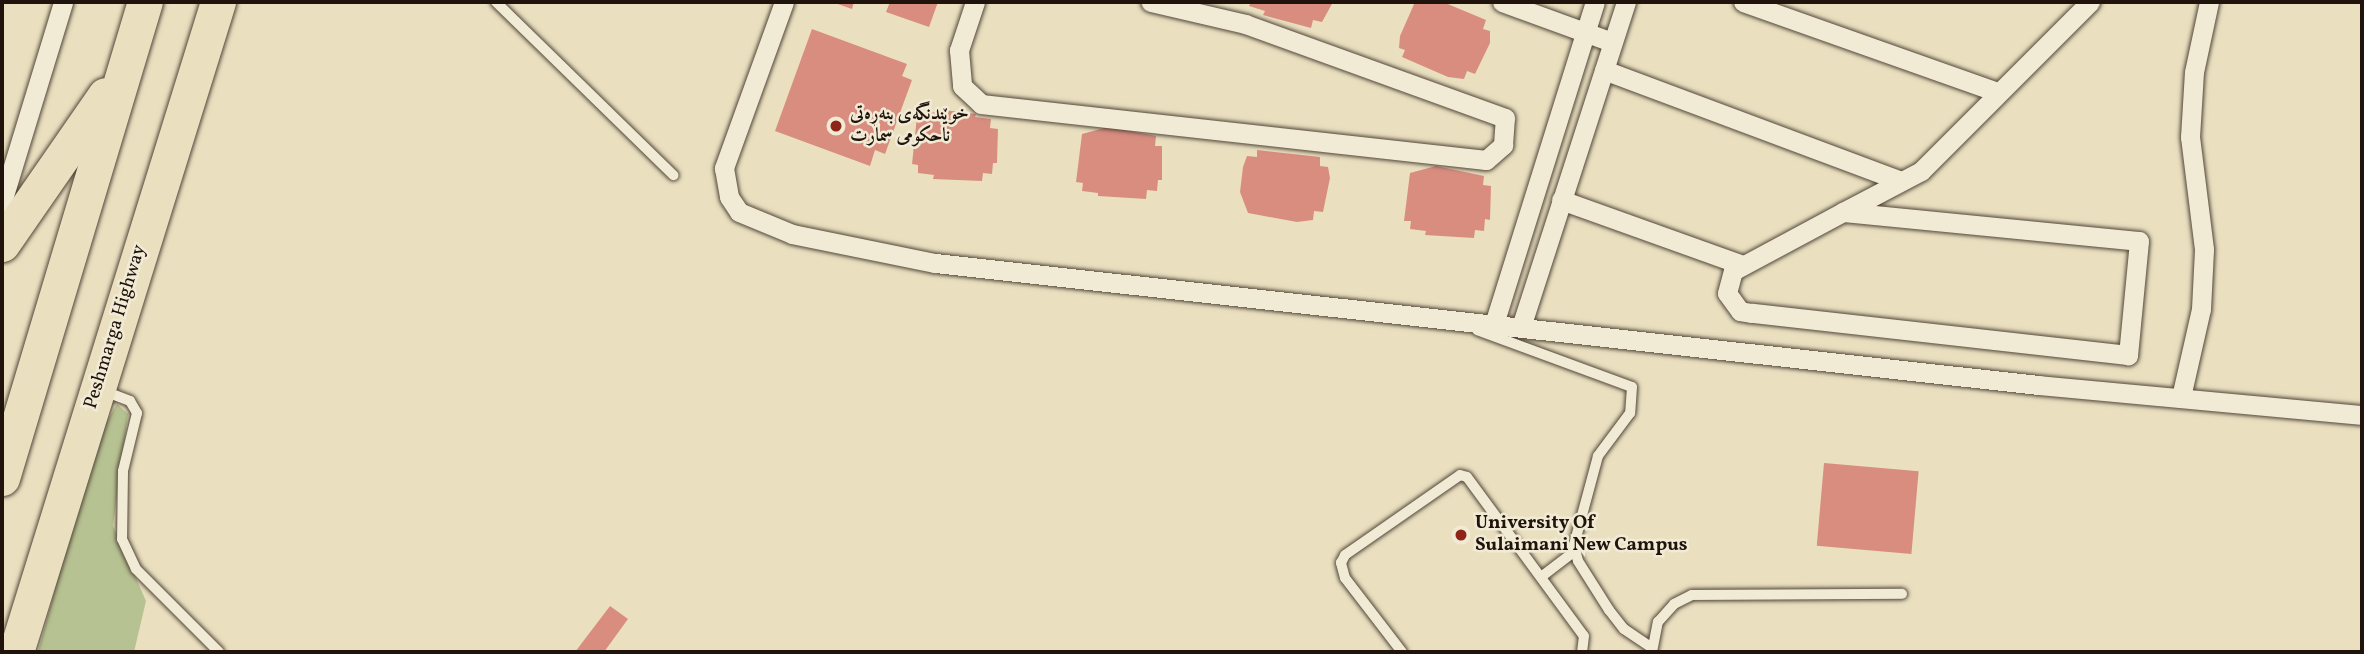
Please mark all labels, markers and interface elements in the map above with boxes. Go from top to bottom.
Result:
place label: خوێندنگەی بنەڕەتی ناحکومی سمارت [850,104,969,148]
marker: خوێندنگەی بنەڕەتی ناحکومی سمارت [828,118,844,134]
street label: Peshmarga Highway [80,242,152,412]
place label: University Of Sulaimani New Campus [1475,513,1688,557]
marker: University Of Sulaimani New Campus [1453,527,1469,543]

